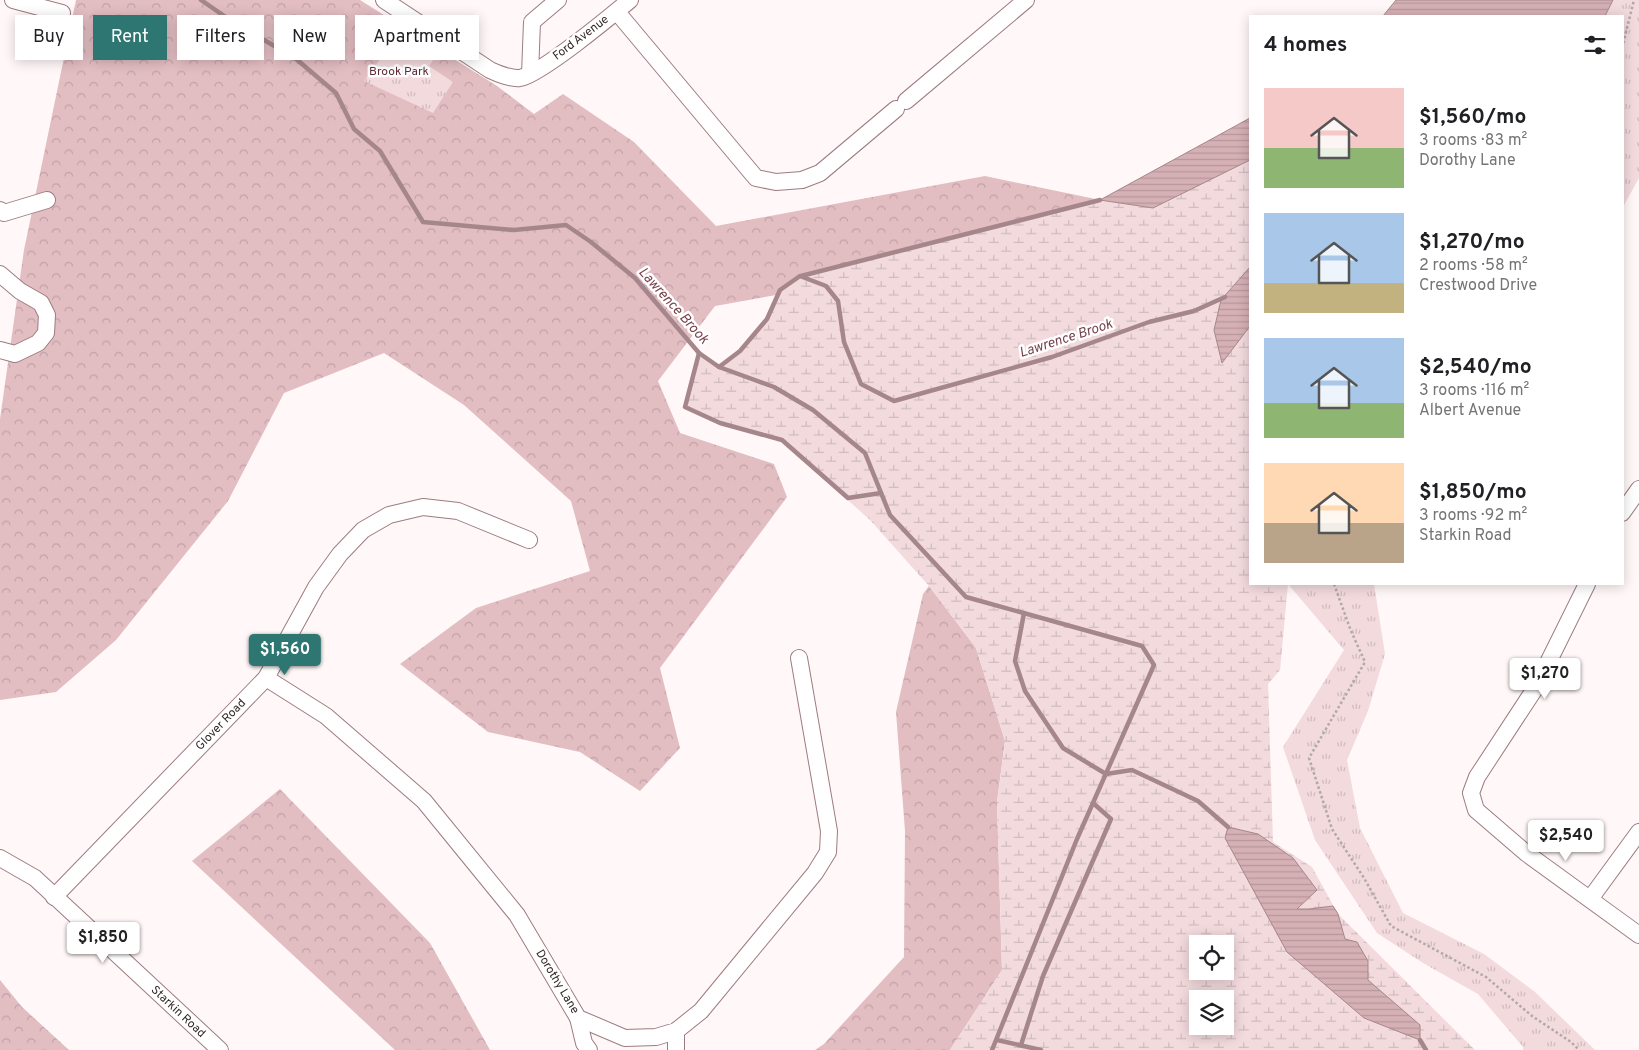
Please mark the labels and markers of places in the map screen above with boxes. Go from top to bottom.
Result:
pin: $1,560 [244,634,326,676]
pin: $1,270 [1504,658,1586,700]
pin: $2,540 [1525,820,1607,862]
pin: $1,850 [62,922,144,964]

